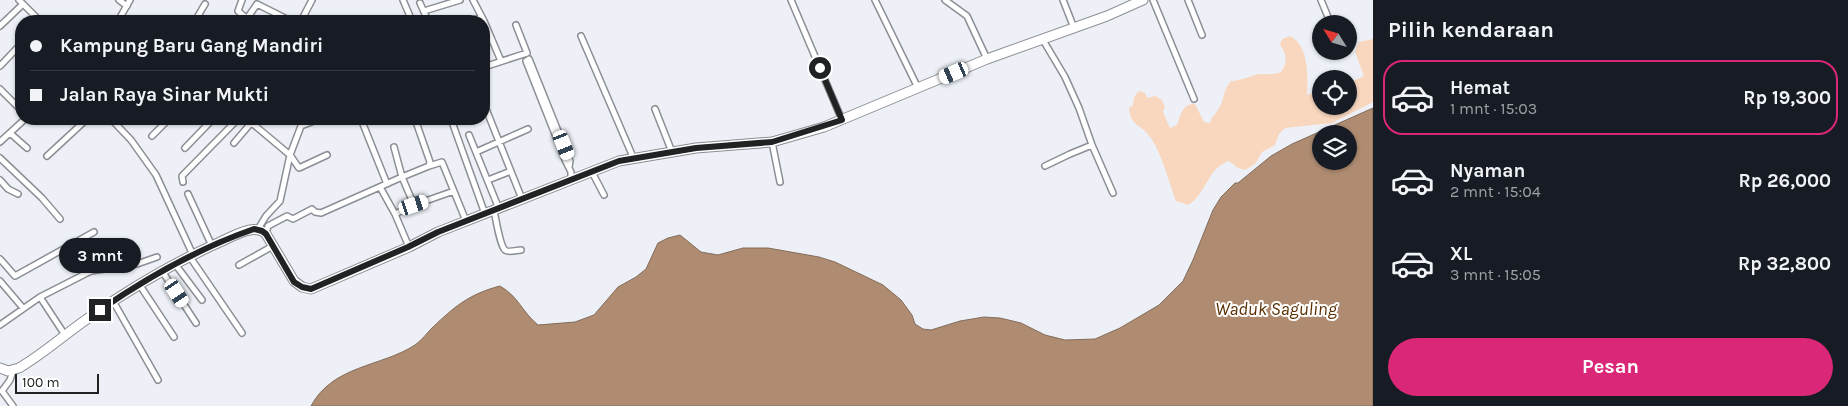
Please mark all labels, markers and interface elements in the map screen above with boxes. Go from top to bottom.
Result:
north arrow [1312,15,1358,60]
map controls [1312,15,1357,170]
text: Pilih kendaraan [1388,17,1554,43]
text: Kampung Baru Gang Mandiri [60,35,323,57]
route start [809,57,831,79]
car [937,60,970,86]
button: locate [1312,70,1357,115]
icon: car [1390,75,1435,120]
text: Hemat [1450,77,1510,99]
text: Jalan Raya Sinar Mukti [60,84,269,106]
text: Rp 19,300 [1743,87,1831,109]
text: 1 mnt · 15:03 [1450,99,1537,118]
button: layers [1312,125,1357,170]
car [551,128,576,162]
icon: car [1390,158,1435,203]
text: Nyaman [1450,160,1525,182]
text: Rp 26,000 [1738,170,1831,192]
text: 2 mnt · 15:04 [1450,182,1541,201]
car [397,193,430,217]
callout: 3 mnt [59,238,141,272]
icon: car [1390,241,1435,286]
text: XL [1450,243,1472,265]
text: 3 mnt [77,246,123,265]
text: Rp 32,800 [1738,253,1831,275]
text: 3 mnt · 15:05 [1450,265,1541,284]
car [162,276,191,310]
water label: Waduk Saguling [1215,298,1338,320]
route end [89,299,111,321]
button: Pesan [1388,338,1833,396]
scale bar [15,371,99,394]
text: 100 m [22,374,60,391]

